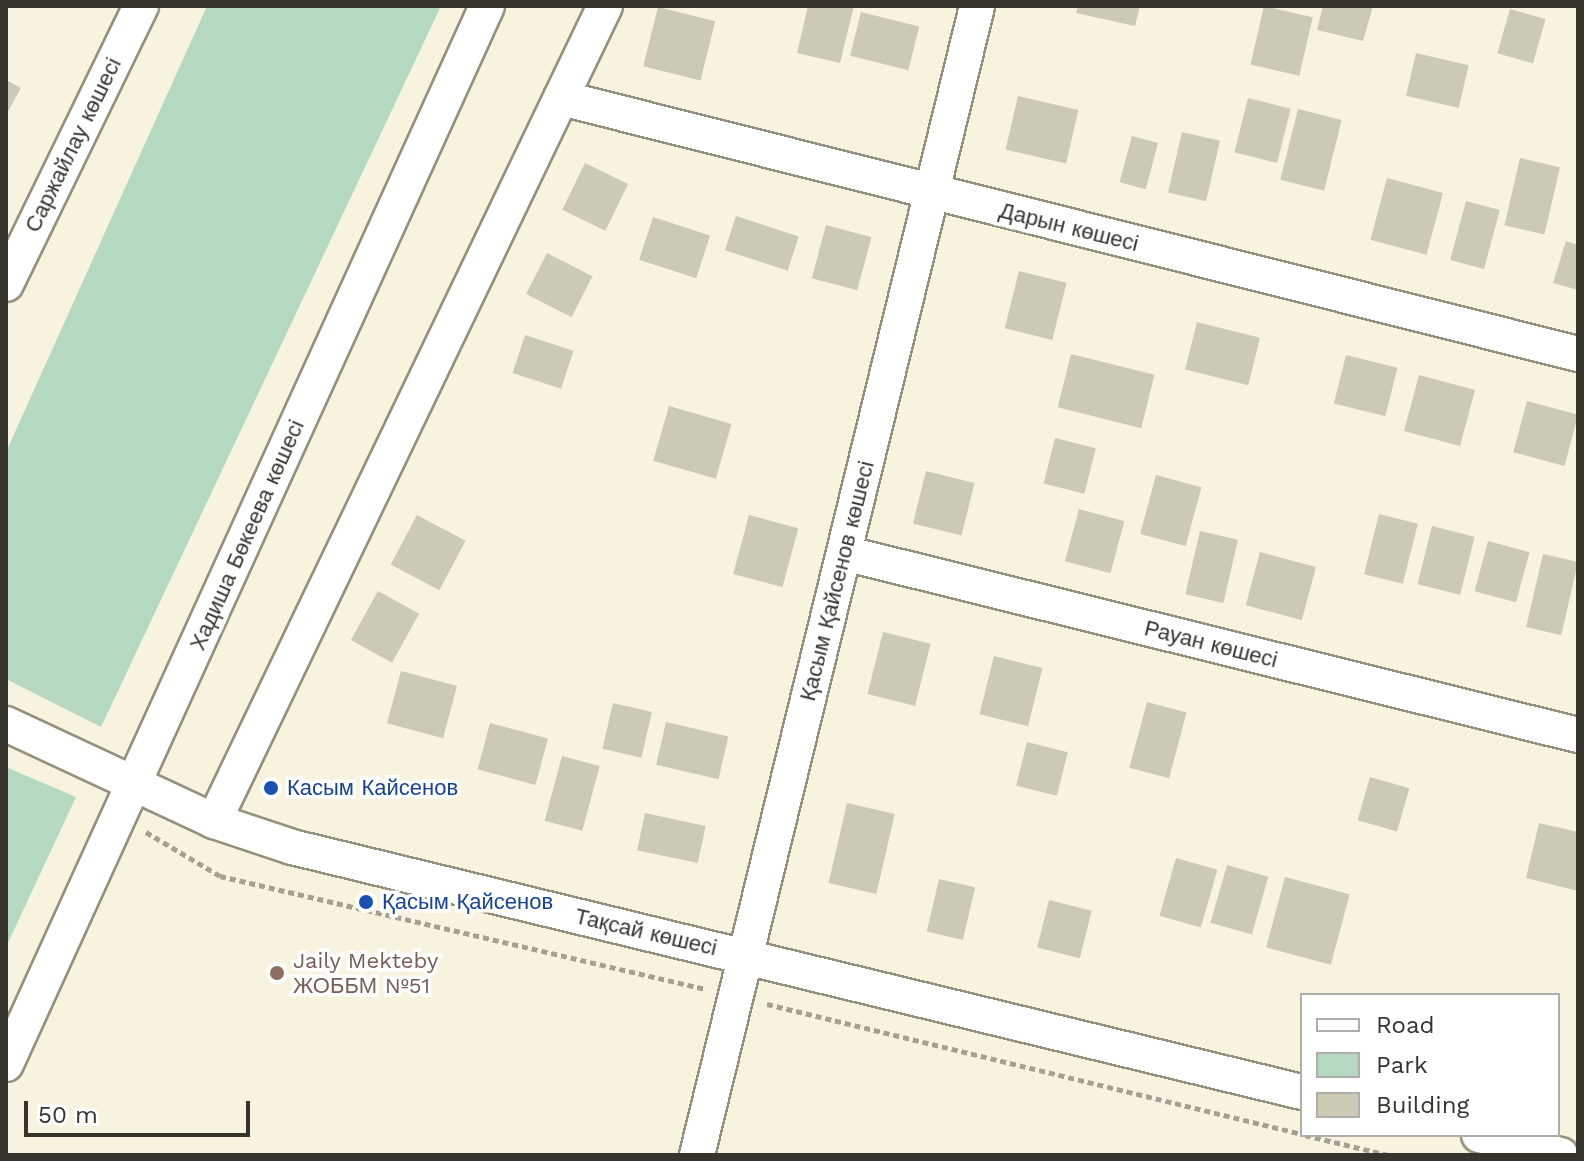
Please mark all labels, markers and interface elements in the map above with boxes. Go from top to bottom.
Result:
street label: Саржайлау көшесі [19,53,127,237]
street label: Дарын көшесі [997,197,1141,257]
street label: Хадиша Бөкеева көшесі [184,416,310,654]
street label: Қасым Қайсенов көшесі [794,458,880,704]
street label: Рауан көшесі [1142,615,1280,673]
place label: Касым Кайсенов [287,775,458,801]
marker: Касым Кайсенов [262,779,280,797]
place label: Қасым Қайсенов [382,889,553,915]
marker: Қасым Қайсенов [357,893,375,911]
street label: Тақсай көшесі [572,903,720,961]
place label: Jaily Mekteby ЖОББМ №51 [293,947,439,998]
marker: Jaily Mekteby ЖОББМ №51 [268,964,286,982]
legend [1300,993,1560,1137]
text: Road [1376,1011,1435,1039]
text: Park [1376,1051,1428,1079]
scale bar [28,1085,254,1135]
text: Building [1376,1091,1469,1119]
text: 50 m [38,1101,98,1129]

